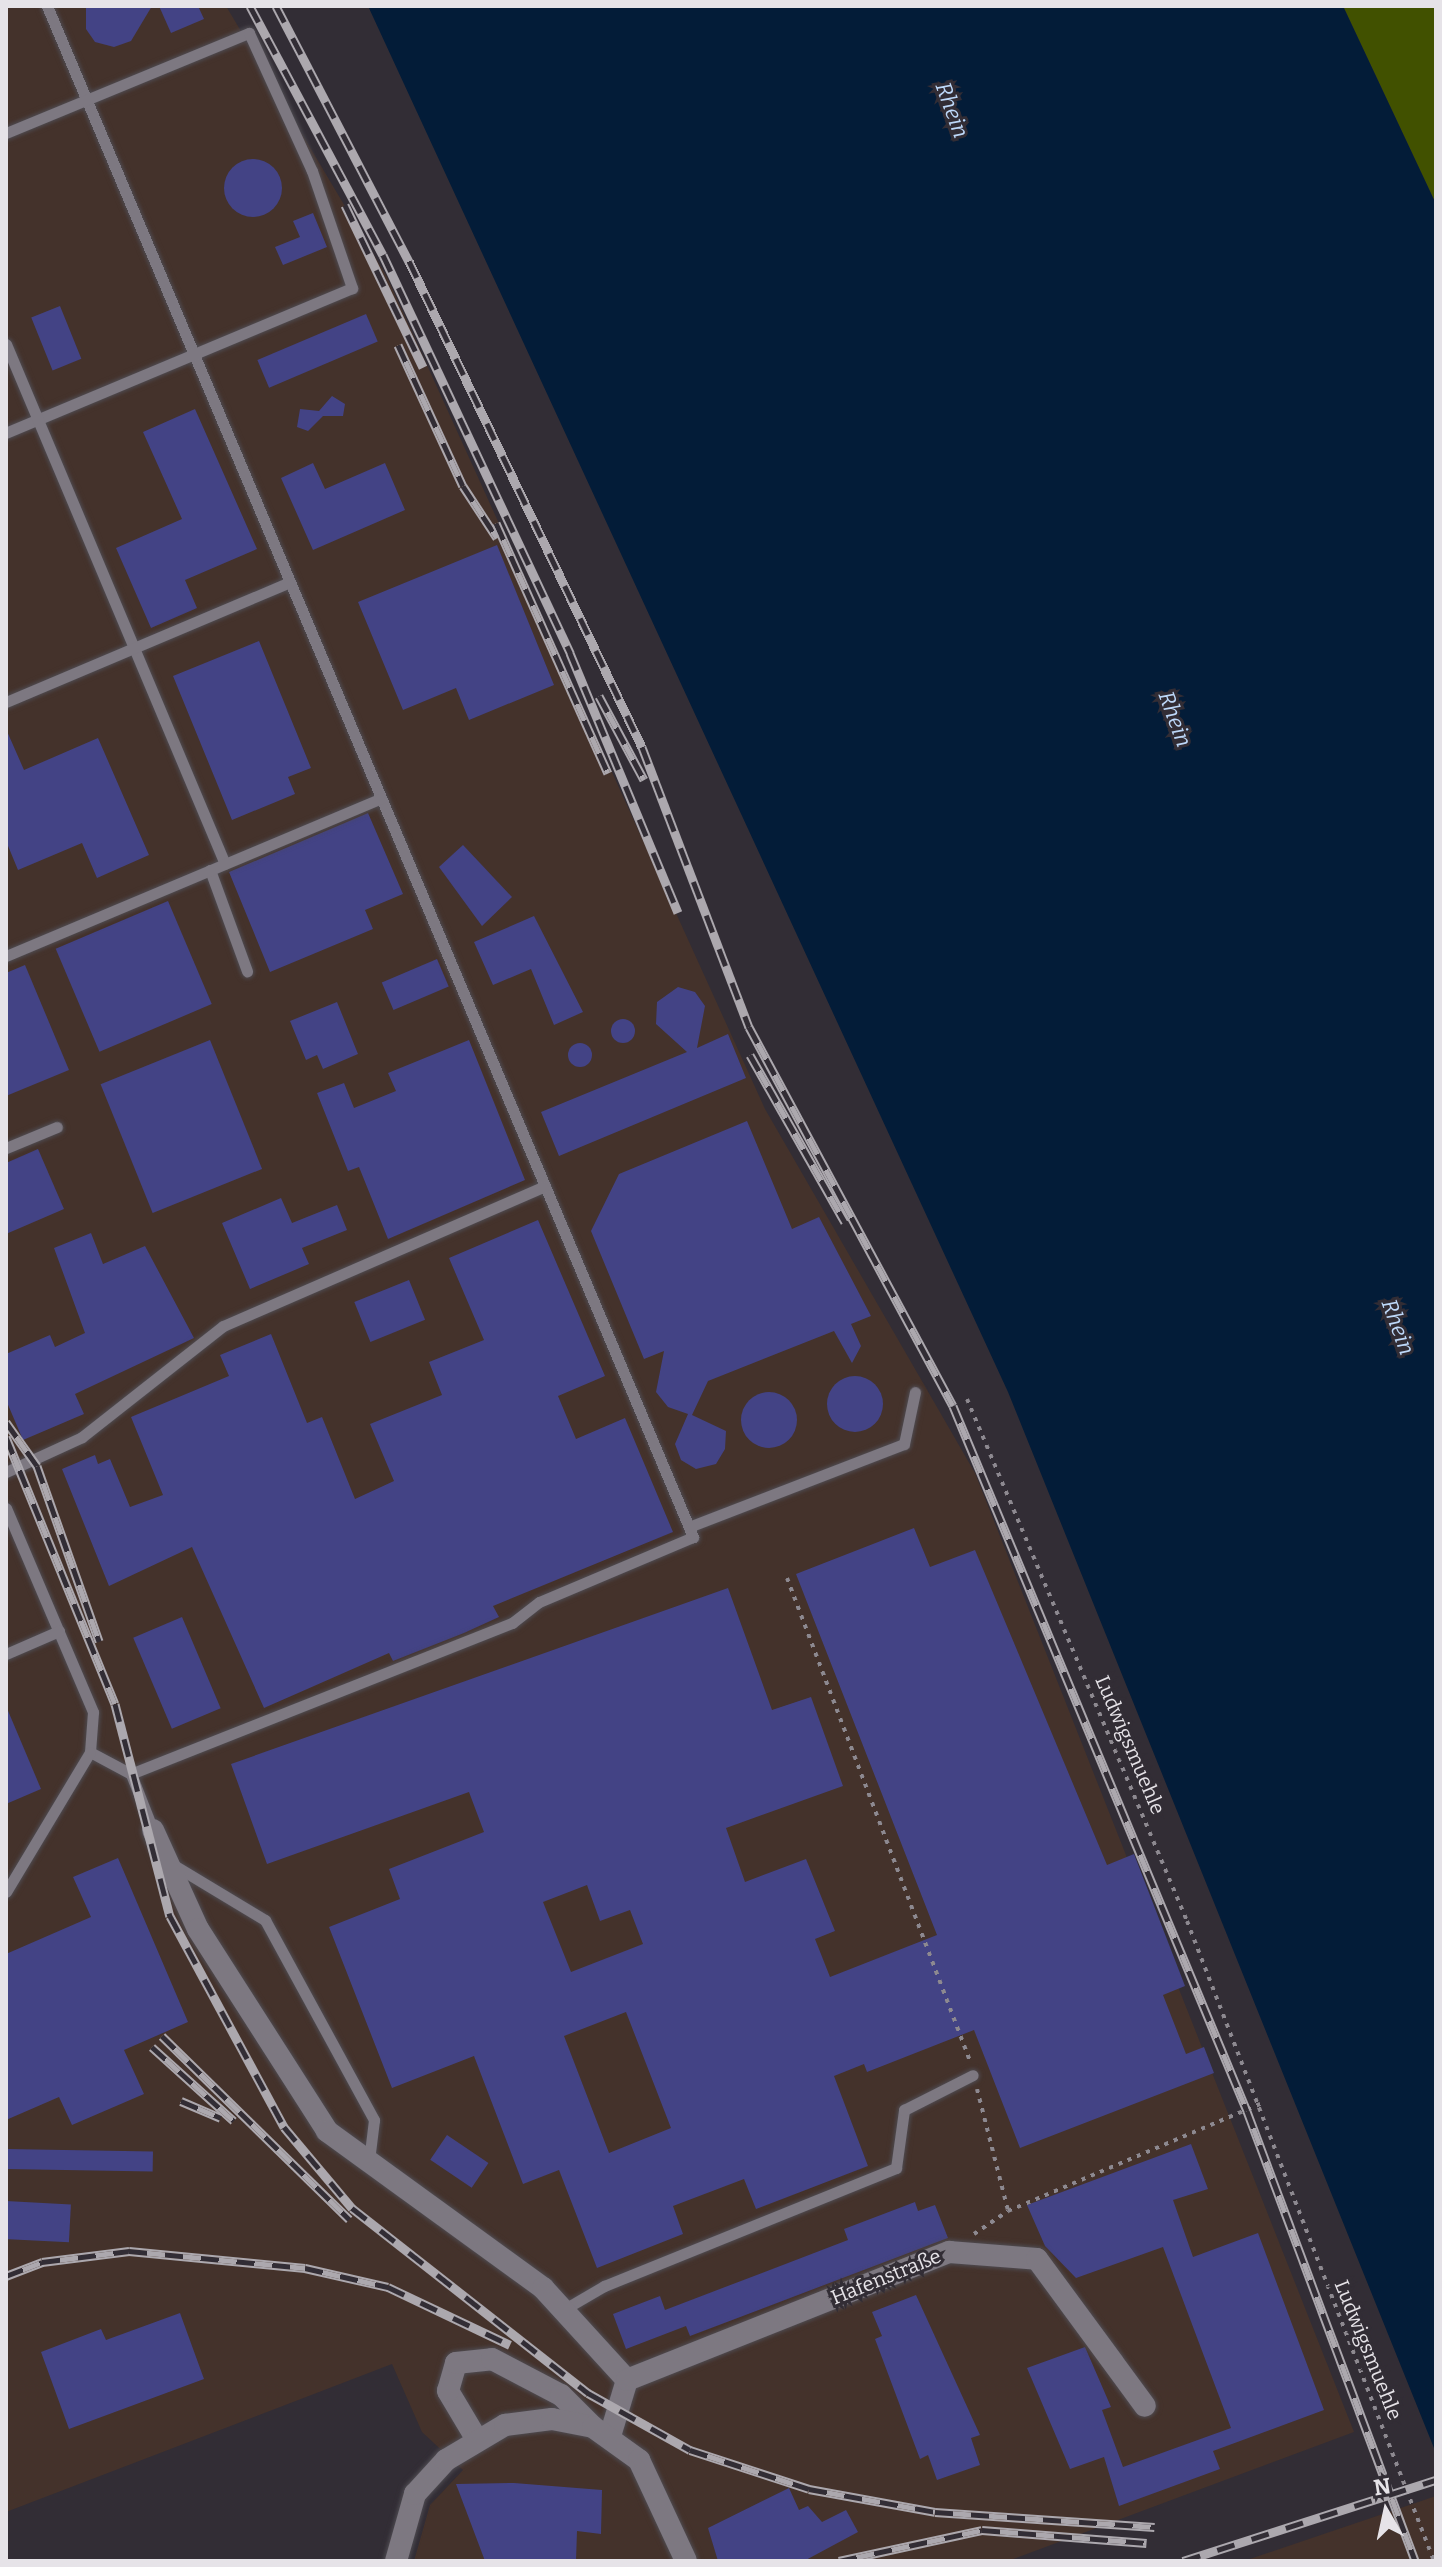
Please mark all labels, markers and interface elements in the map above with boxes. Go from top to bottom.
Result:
water label: Rhein [930,78,974,142]
water label: Rhein [1153,687,1197,751]
water label: Rhein [1376,1295,1420,1359]
street label: Ludwigsmuehle [1090,1672,1170,1818]
street label: Hafenstraße [827,2244,945,2310]
street label: Ludwigsmuehle [1329,2277,1407,2423]
north arrow [1346,2471,1426,2551]
text: N [1372,2472,1393,2501]

